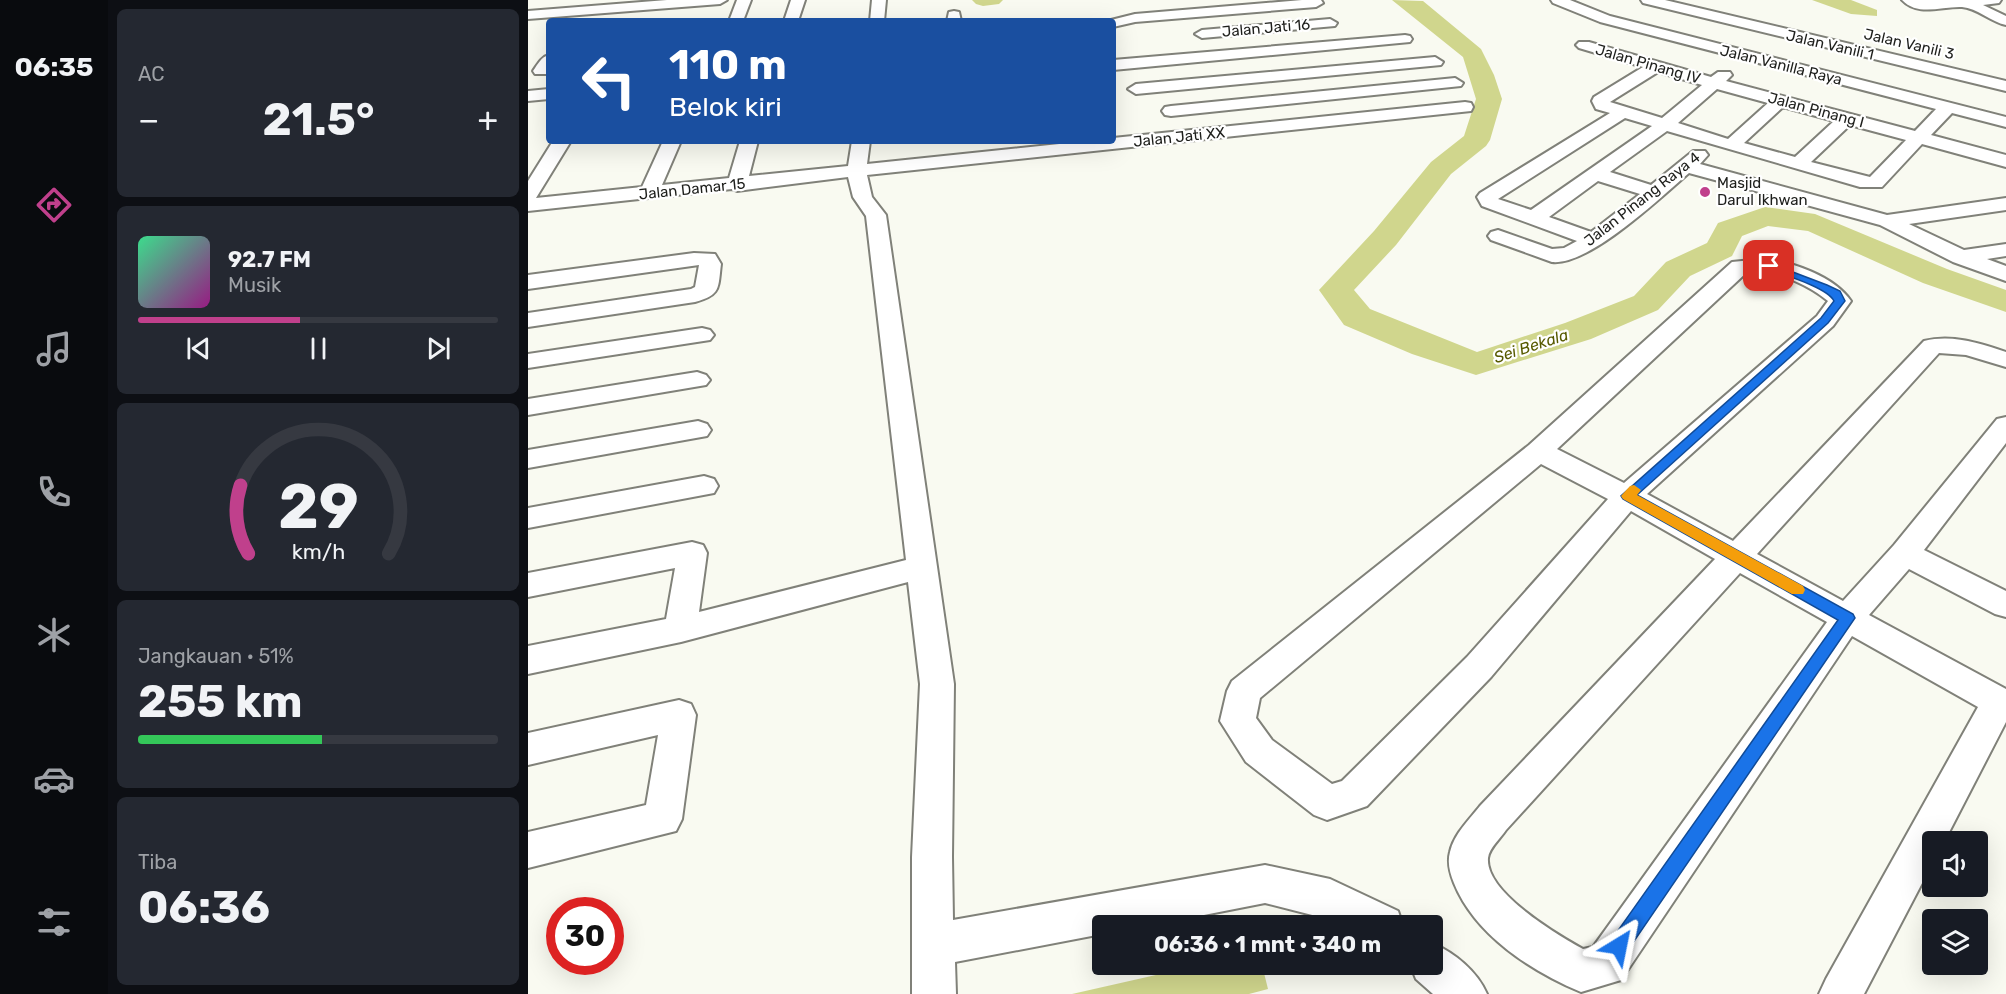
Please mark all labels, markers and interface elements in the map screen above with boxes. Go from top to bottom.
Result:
street label: Jalan Jati 16 [1221,15,1311,41]
street label: Jalan Vanili 3 [1862,25,1956,63]
street label: Jalan Vanili 1 [1784,26,1876,64]
text: 110 m [669,40,787,90]
street label: Jalan Pinang IV [1593,40,1703,88]
street label: Jalan Vanilla Raya [1718,41,1844,89]
icon: left [570,42,648,120]
text: 06:35 [14,51,94,83]
text: AC [138,62,164,86]
street label: Jalan Pinang I [1766,89,1866,131]
text: Belok kiri [669,91,782,123]
text: 21.5° [262,93,374,146]
text: − [138,100,159,139]
text: + [477,100,498,139]
street label: Jalan Jati XX [1132,123,1226,151]
street label: Jalan Pinang Raya 4 [1581,148,1703,250]
street label: Jalan Damar 15 [638,174,746,204]
place label: Masjid Darul Ikhwan [1717,174,1808,209]
icon: directions [33,184,75,226]
marker: Masjid Darul Ikhwan [1698,185,1712,199]
pin [1743,240,1794,291]
text: 92.7 FM [228,246,311,273]
icon: arrive [1752,249,1785,282]
text: Musik [228,273,281,297]
water label: Sei Bekala [1491,325,1571,367]
icon: music [33,328,75,370]
icon: previous [182,332,215,365]
icon: pause [302,332,335,365]
icon: next [422,332,455,365]
text: 29 [278,470,358,544]
icon: phone [33,471,75,513]
text: km/h [291,539,345,564]
icon: climate [33,614,75,656]
text: Jangkauan · 51% [138,644,294,668]
text: 255 km [138,675,303,728]
icon: car [33,758,75,800]
map controls [1922,831,1988,975]
button: sound [1922,831,1988,897]
text: Tiba [138,850,177,874]
text: 06:36 [138,881,270,934]
speed limit sign: 30 [546,897,624,975]
icon: filters [33,901,75,943]
button: layers [1922,909,1988,975]
position arrow [1587,914,1651,978]
text: 06:36 · 1 mnt · 340 m [1154,931,1381,958]

